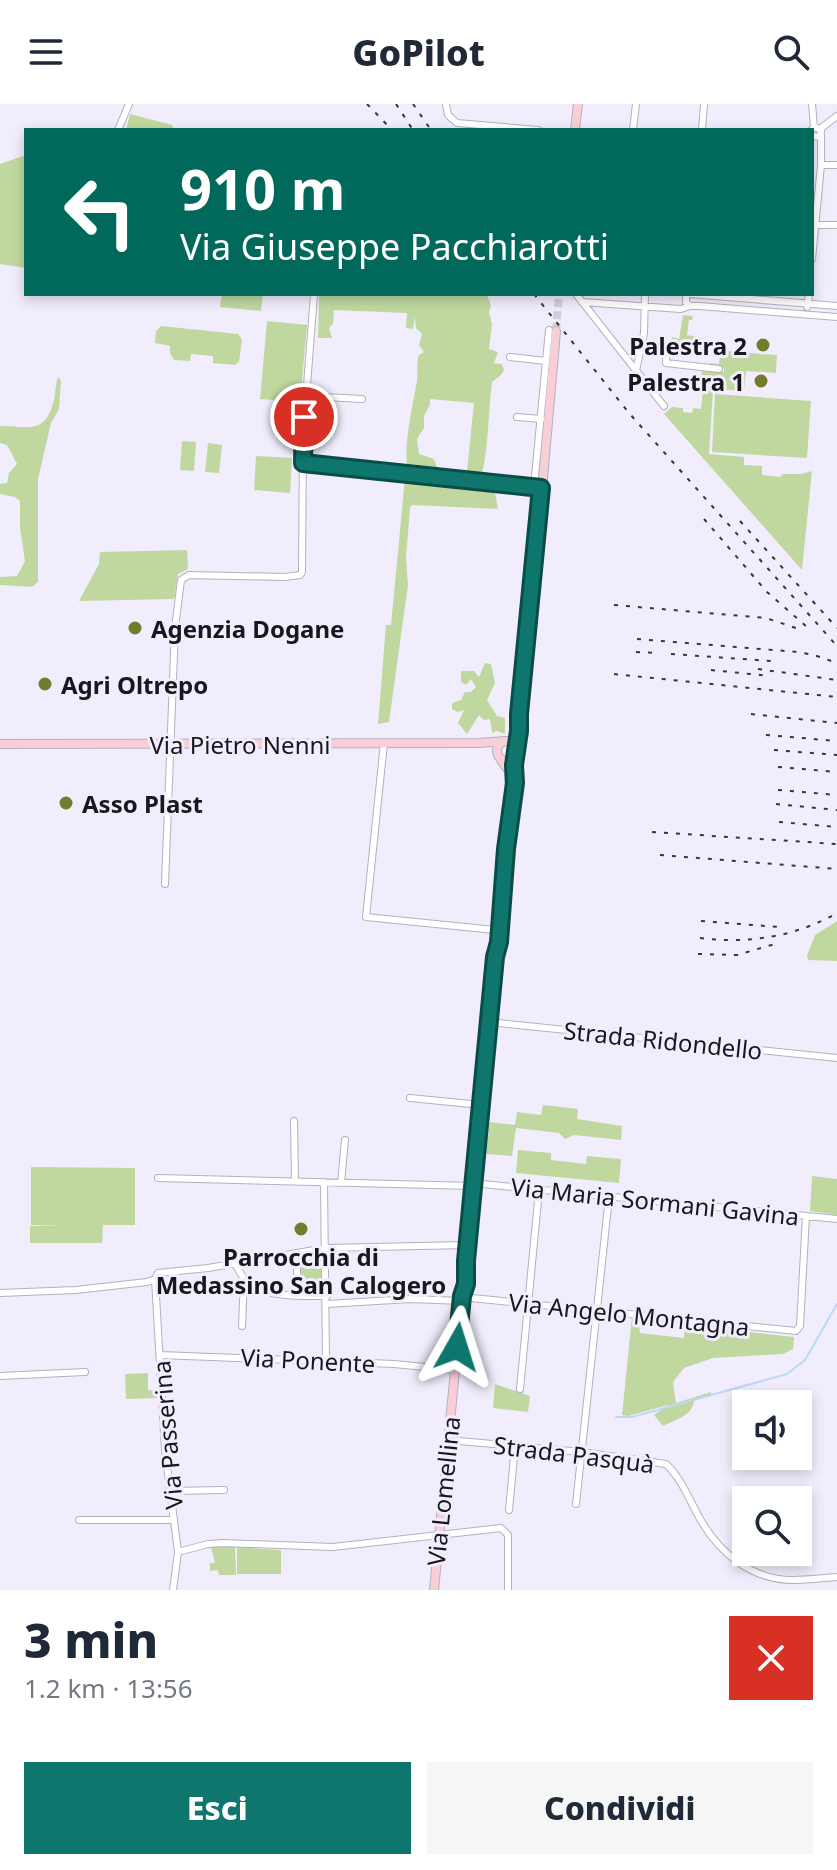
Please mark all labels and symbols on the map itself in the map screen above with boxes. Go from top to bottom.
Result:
place label: Palestra 2 [629,329,747,362]
marker: Palestra 2 [754,336,772,354]
place label: Palestra 1 [627,365,745,398]
marker: Palestra 1 [752,372,770,390]
pin [270,383,338,451]
place label: Agenzia Dogane [151,612,344,645]
marker: Agenzia Dogane [126,619,144,637]
place label: Agri Oltrepo [61,668,208,701]
marker: Agri Oltrepo [36,675,54,693]
street label: Via Pietro Nenni [149,728,331,761]
place label: Asso Plast [82,787,203,820]
marker: Asso Plast [57,794,75,812]
street label: Strada Ridondello [562,1013,764,1067]
street label: Via Maria Sormani Gavina [509,1169,801,1233]
marker: Parrocchia di Medassino San Calogero [292,1220,310,1238]
place label: Parrocchia di Medassino San Calogero [156,1240,446,1301]
street label: Via Angelo Montagna [507,1285,751,1343]
position arrow [415,1305,499,1389]
street label: Via Ponente [240,1340,376,1380]
street label: Via Passerina [144,1359,190,1511]
street label: Via Lomellina [419,1415,467,1567]
street label: Strada Pasquà [492,1428,656,1480]

